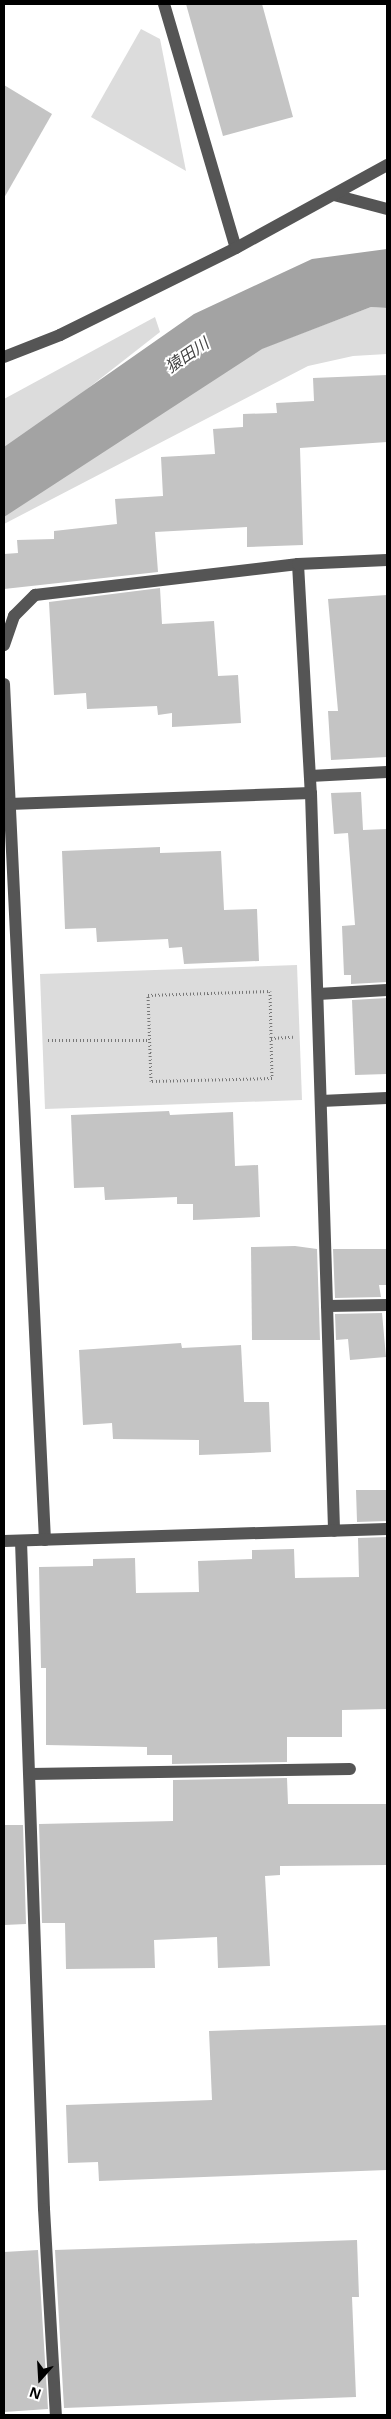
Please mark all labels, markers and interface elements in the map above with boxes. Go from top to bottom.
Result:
water label: 猿田川 [162,334,212,376]
north arrow [15,2354,65,2404]
text: N [26,2383,43,2404]

